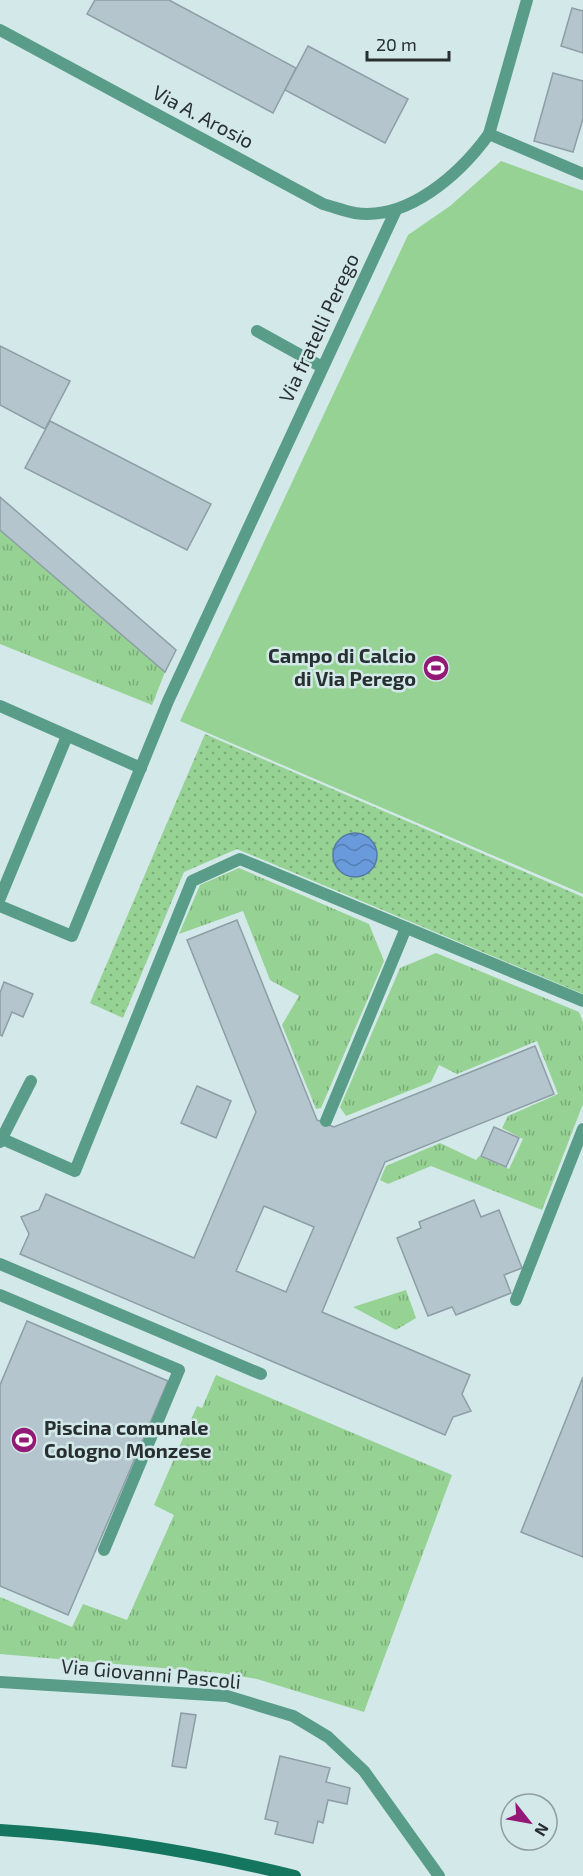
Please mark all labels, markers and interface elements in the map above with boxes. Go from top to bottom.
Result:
scale bar [367,24,450,62]
text: 20 m [376,33,417,55]
street label: Via A. Arosio [149,79,258,153]
street label: Via fratelli Perego [273,249,363,406]
place label: Campo di Calcio di Via Perego [268,643,416,690]
sports icon: Campo di Calcio di Via Perego [421,653,451,683]
place label: Piscina comunale Cologno Monzese [44,1415,211,1462]
sports icon: Piscina comunale Cologno Monzese [9,1425,39,1455]
street label: Via Giovanni Pascoli [60,1653,242,1693]
north arrow [499,1792,559,1852]
text: N [531,1820,553,1840]

